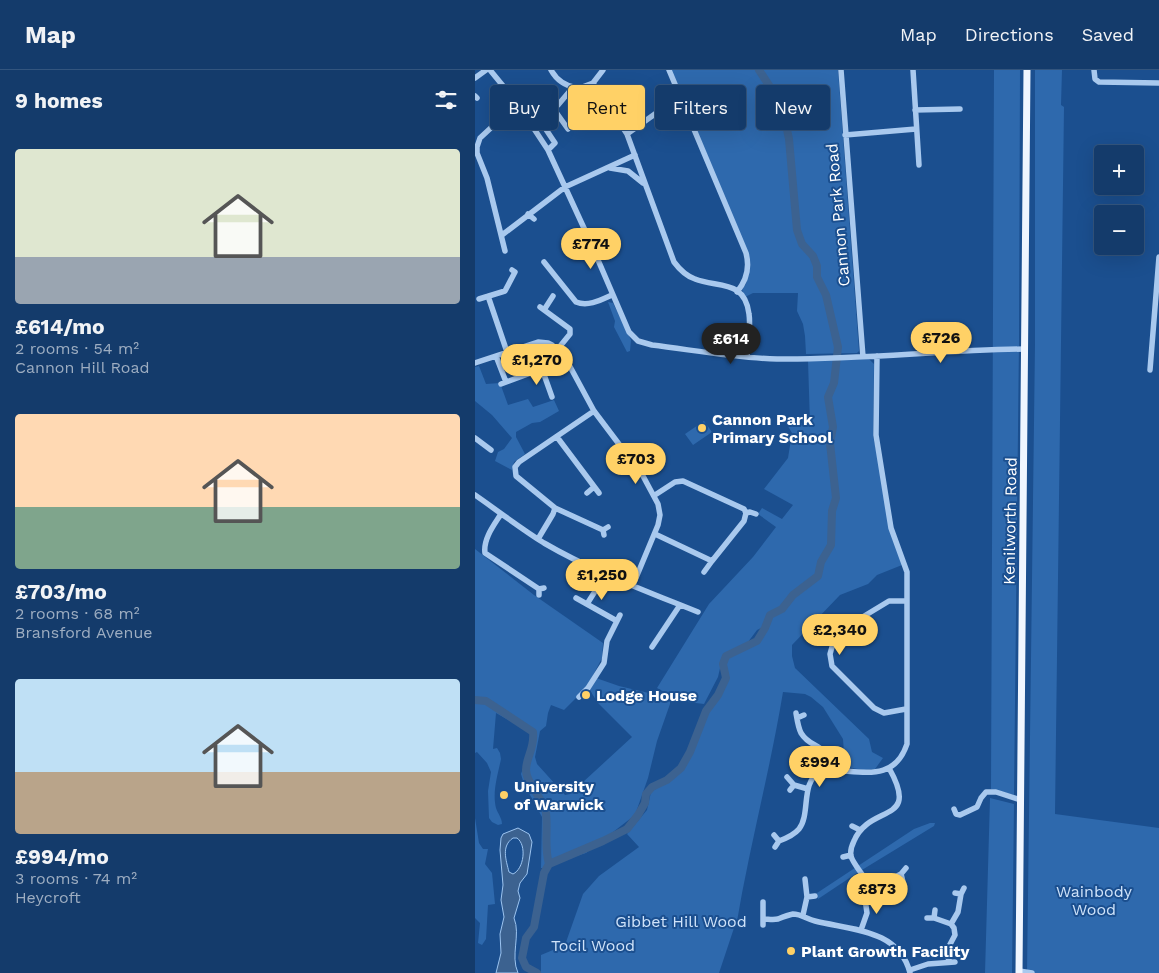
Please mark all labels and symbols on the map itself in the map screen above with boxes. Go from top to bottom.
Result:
street label: Cannon Park Road [822,143,854,287]
pin: £774 [561,228,621,270]
pin: £614 [701,322,761,365]
pin: £726 [911,322,971,364]
pin: £1,270 [496,344,578,386]
place label: Cannon Park Primary School [712,410,833,447]
marker: Cannon Park Primary School [696,422,708,434]
pin: £703 [606,442,666,485]
street label: Kenilworth Road [999,457,1021,585]
pin: £1,250 [561,558,643,601]
pin: £2,340 [799,614,881,656]
place label: Lodge House [596,686,697,705]
marker: Lodge House [580,689,592,701]
pin: £994 [790,746,850,788]
place label: University of Warwick [514,777,604,814]
marker: University of Warwick [498,789,510,801]
pin: £873 [847,872,907,915]
park label: Wainbody Wood [1056,882,1133,919]
park label: Gibbet Hill Wood [615,912,747,931]
park label: Tocil Wood [551,936,635,955]
place label: Plant Growth Facility [801,942,970,961]
marker: Plant Growth Facility [785,945,797,957]

